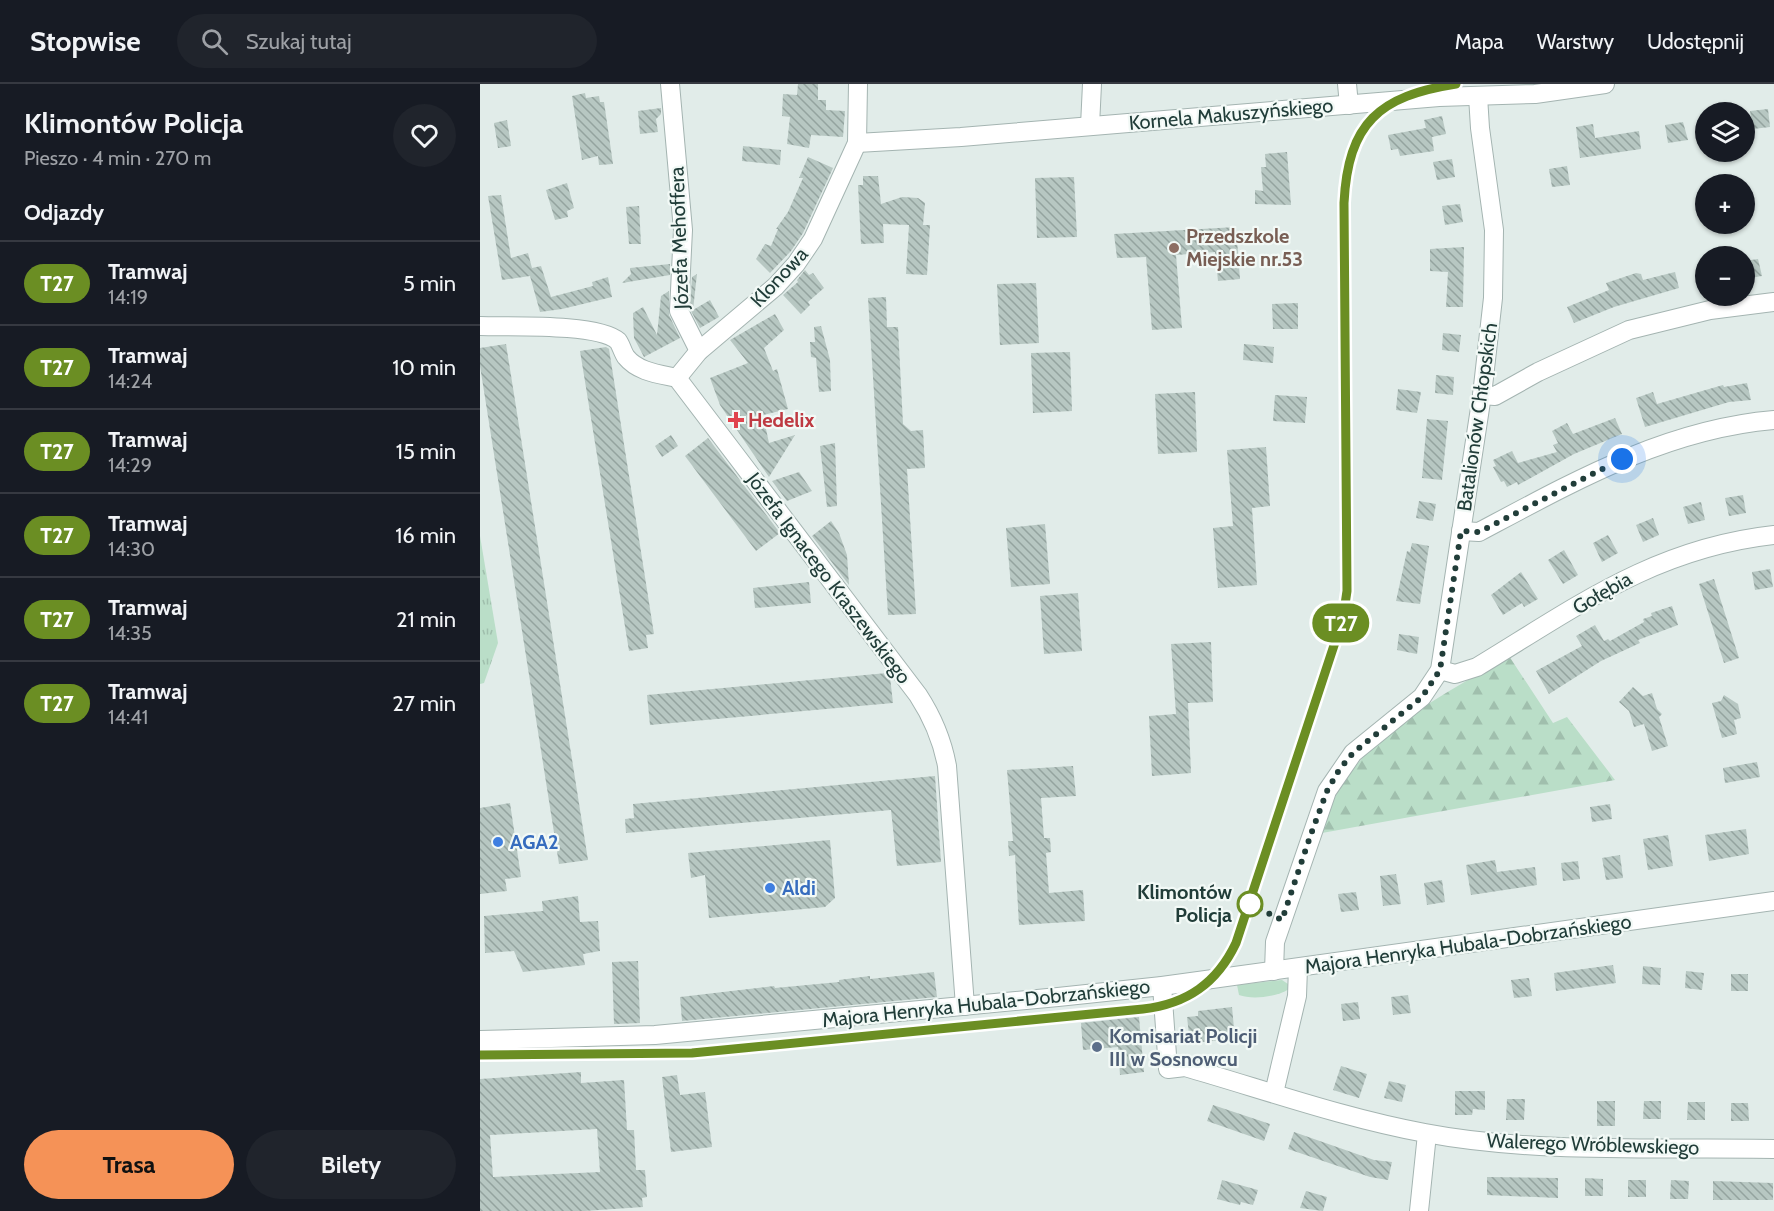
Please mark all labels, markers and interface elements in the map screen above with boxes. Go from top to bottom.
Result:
search box [177,14,597,68]
text: Stopwise [30,24,141,58]
icon: search [198,25,231,58]
text: Szukaj tutaj [246,28,352,55]
text: Mapa [1455,29,1504,54]
text: Warstwy [1537,29,1614,54]
text: Udostępnij [1647,29,1744,54]
street label: Kornela Makuszyńskiego [1128,93,1334,135]
map controls [1695,102,1755,306]
button: layers [1695,102,1755,162]
button: heart [393,104,456,167]
text: Klimontów Policja [24,106,243,140]
text: Pieszo · 4 min · 270 m [24,146,211,170]
street label: Józefa Mehoffera [665,166,694,311]
button: + [1695,174,1755,234]
text: Odjazdy [24,199,104,226]
place label: Przedszkole Miejskie nr.53 [1186,224,1303,271]
marker: Przedszkole Miejskie nr.53 [1167,241,1181,255]
street label: Klonowa [745,242,813,312]
button: − [1695,246,1755,306]
text: Tramwaj [108,258,187,285]
text: 5 min [403,270,456,297]
text: T27 [40,271,74,296]
text: 14:19 [108,285,148,309]
street label: Batalionów Chłopskich [1452,321,1502,513]
text: Tramwaj [108,342,187,369]
text: 10 min [392,354,456,381]
text: T27 [40,355,74,380]
text: 14:24 [108,369,152,393]
place label: Hedelix [748,408,814,432]
marker: Hedelix [729,413,743,427]
text: Tramwaj [108,426,187,453]
text: 15 min [396,438,456,465]
text: T27 [40,439,74,464]
your location [1607,444,1637,474]
text: 14:29 [108,453,152,477]
street label: Józefa Ignacego Kraszewskiego [741,467,916,688]
text: Tramwaj [108,510,187,537]
text: 16 min [395,522,456,549]
text: T27 [40,523,74,548]
text: 14:30 [108,537,155,561]
street label: Gołębia [1568,566,1636,619]
text: Tramwaj [108,594,187,621]
line badge: T27 [1306,604,1376,642]
text: 21 min [396,606,456,633]
text: T27 [40,607,74,632]
text: T27 [1324,611,1358,636]
text: 14:35 [108,621,152,645]
text: Tramwaj [108,678,187,705]
text: 27 min [392,690,456,717]
text: T27 [40,691,74,716]
text: 14:41 [108,705,148,729]
place label: AGA2 [510,830,559,854]
marker: AGA2 [491,835,505,849]
place label: Aldi [782,876,816,900]
place label: Klimontów Policja [1137,880,1232,927]
marker: Aldi [763,881,777,895]
marker: Klimontów Policja [1237,891,1263,917]
street label: Majora Henryka Hubala-Dobrzańskiego [1303,909,1633,979]
street label: Majora Henryka Hubala-Dobrzańskiego [821,974,1151,1032]
place label: Komisariat Policji III w Sosnowcu [1109,1024,1257,1071]
marker: Komisariat Policji III w Sosnowcu [1090,1040,1104,1054]
street label: Walerego Wróblewskiego [1486,1128,1700,1160]
button: Trasa [24,1130,234,1199]
button: Bilety [246,1130,456,1199]

